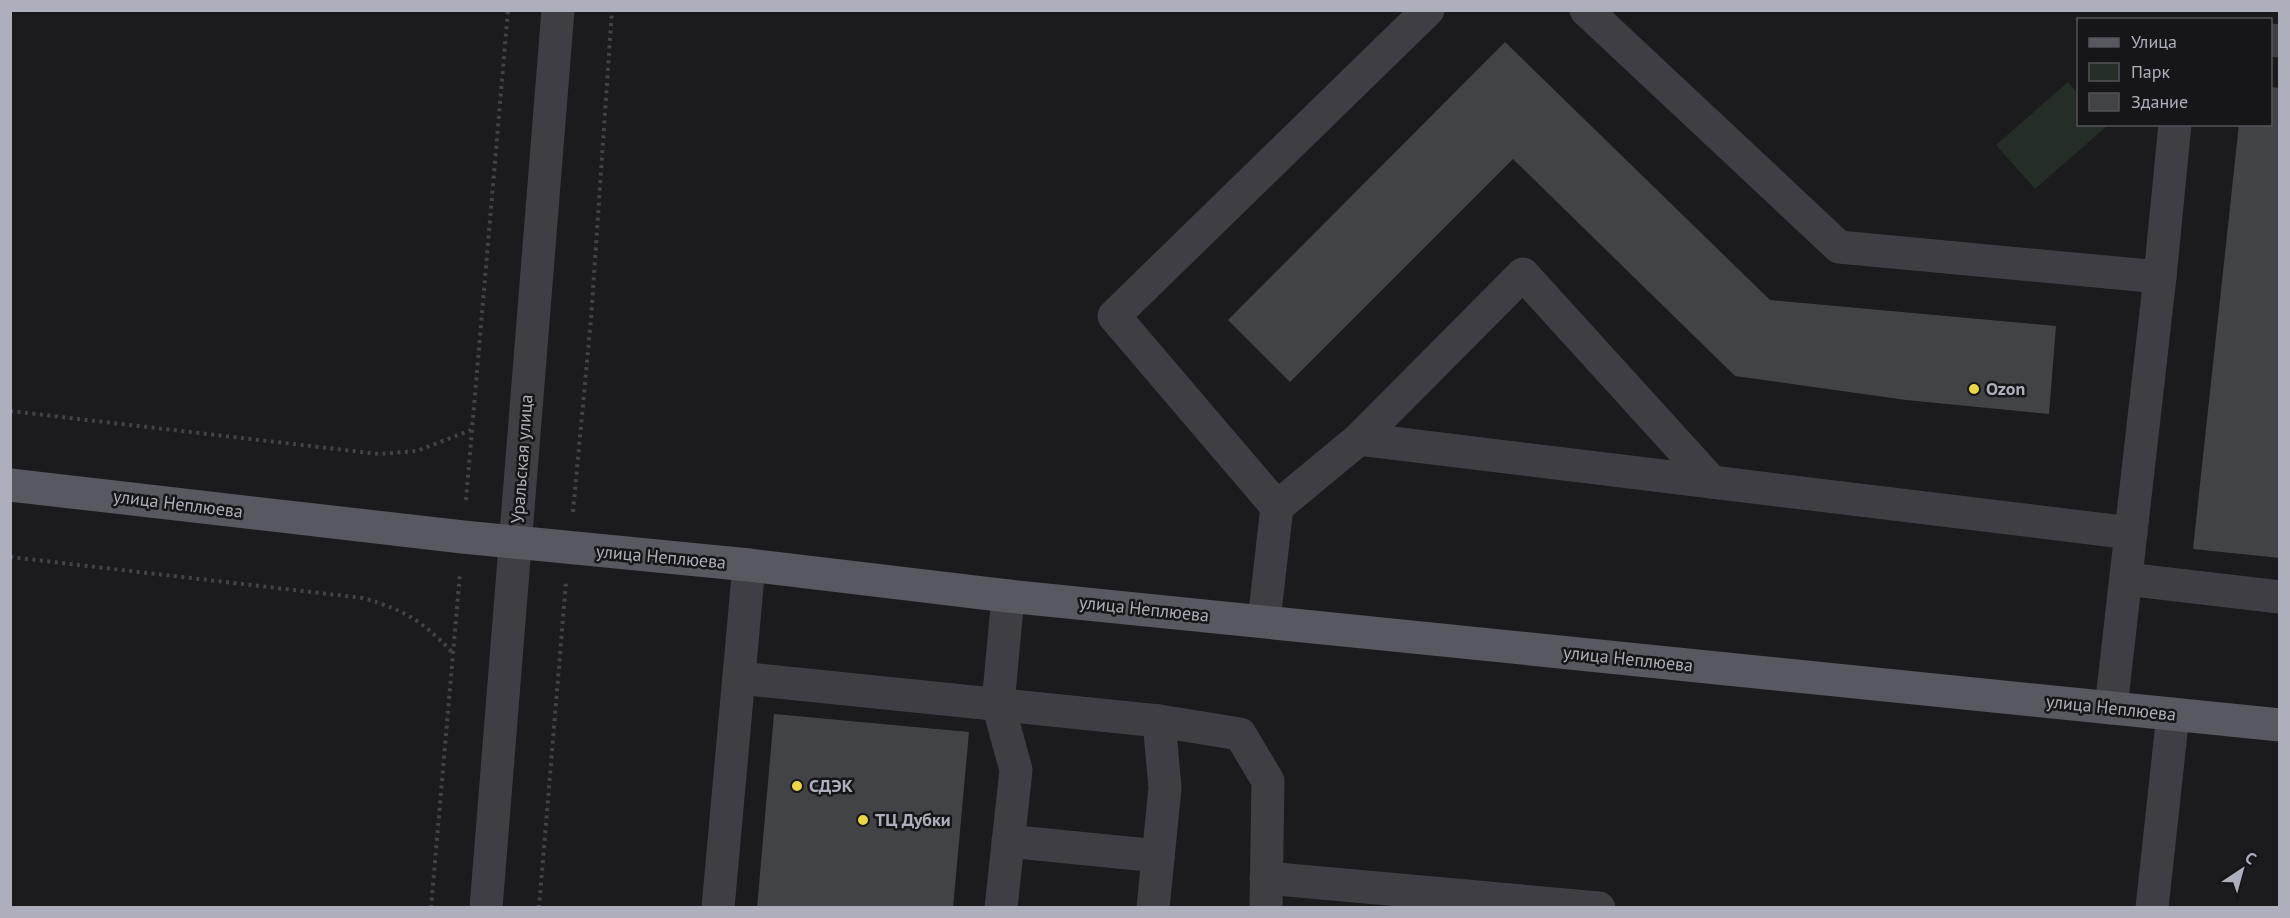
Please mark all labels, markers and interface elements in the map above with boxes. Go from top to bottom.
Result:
legend [2077,18,2272,126]
text: Улица [2131,30,2177,53]
text: Парк [2131,60,2171,83]
text: Здание [2131,90,2188,113]
place label: Ozon [1986,377,2025,400]
marker: Ozon [1967,382,1981,396]
street label: Уральская улица [506,393,537,524]
street label: улица Неплюева [112,484,244,523]
street label: улица Неплюева [595,539,727,574]
street label: улица Неплюева [1078,590,1210,627]
street label: улица Неплюева [1562,640,1694,677]
street label: улица Неплюева [2045,689,2177,726]
place label: СДЭК [809,774,853,797]
marker: СДЭК [790,779,804,793]
place label: ТЦ Дубки [875,808,951,831]
marker: ТЦ Дубки [856,813,870,827]
north arrow [2212,840,2272,900]
text: С [2241,847,2260,869]

